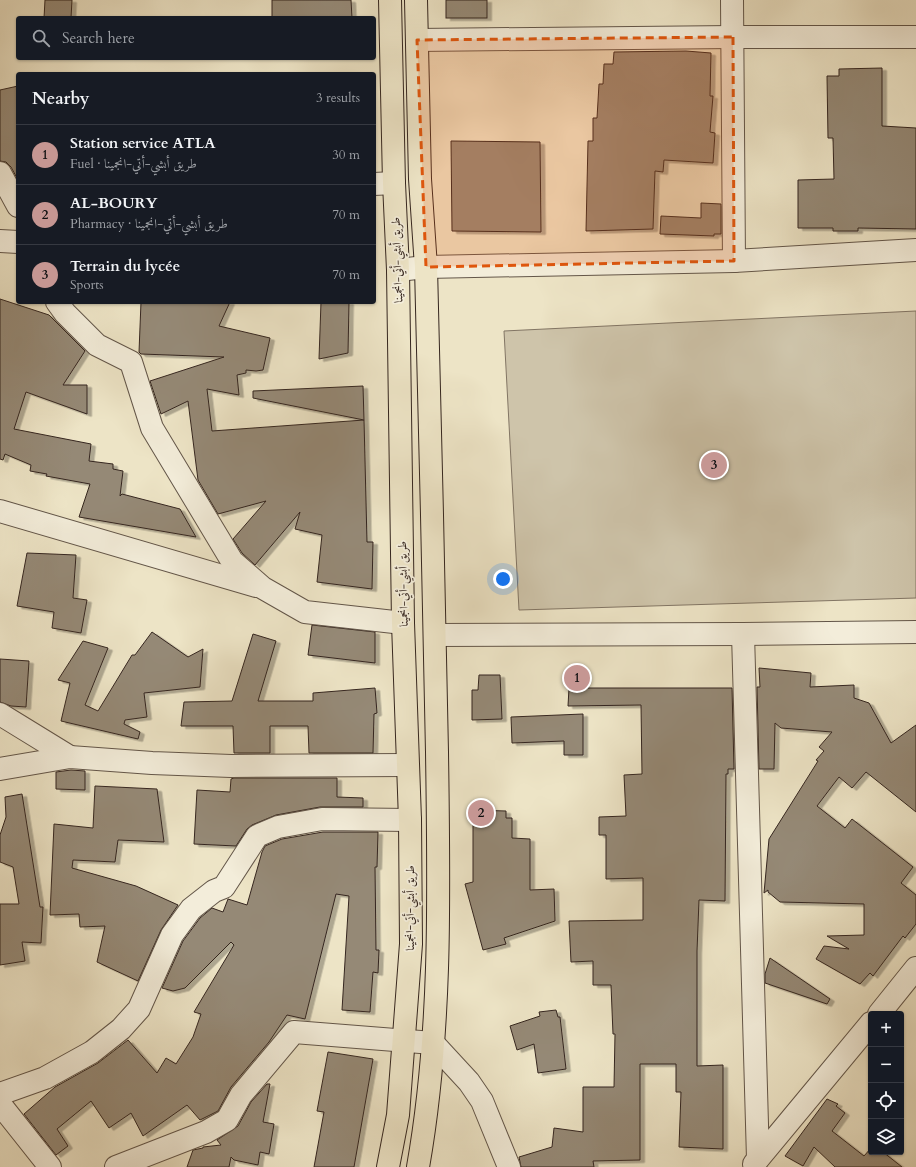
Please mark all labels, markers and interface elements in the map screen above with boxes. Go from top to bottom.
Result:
search box [16,16,376,60]
icon: search [30,27,52,49]
text: Search here [62,28,135,48]
text: Nearby [32,87,89,110]
text: 3 results [316,89,360,107]
text: Station service ATLA [70,133,216,153]
text: 1 [42,146,48,164]
text: 30 m [332,146,360,164]
text: Fuel · طريق أبشي-أتي-انجمينا [70,155,197,173]
text: AL-BOURY [70,193,157,213]
text: 2 [42,206,48,224]
text: 70 m [332,206,360,224]
text: Pharmacy · طريق أبشي-أتي-انجمينا [70,215,228,233]
street label: طريق أبشي-أتي-انجمينا [388,217,409,303]
text: Terrain du lycée [70,256,180,276]
text: 3 [42,266,48,284]
text: 70 m [332,266,360,284]
text: Sports [70,276,104,294]
pin: 3 [701,450,727,480]
street label: طريق أبشي-أتي-انجمينا [394,541,415,627]
your location [493,569,513,589]
pin: 1 [564,663,590,693]
pin: 2 [468,798,494,828]
street label: طريق أبشي-أتي-انجمينا [402,865,421,951]
map controls [868,1011,904,1155]
button: + [868,1011,904,1047]
button: − [868,1047,904,1083]
button: locate [868,1083,904,1119]
button: layers [868,1119,904,1155]

